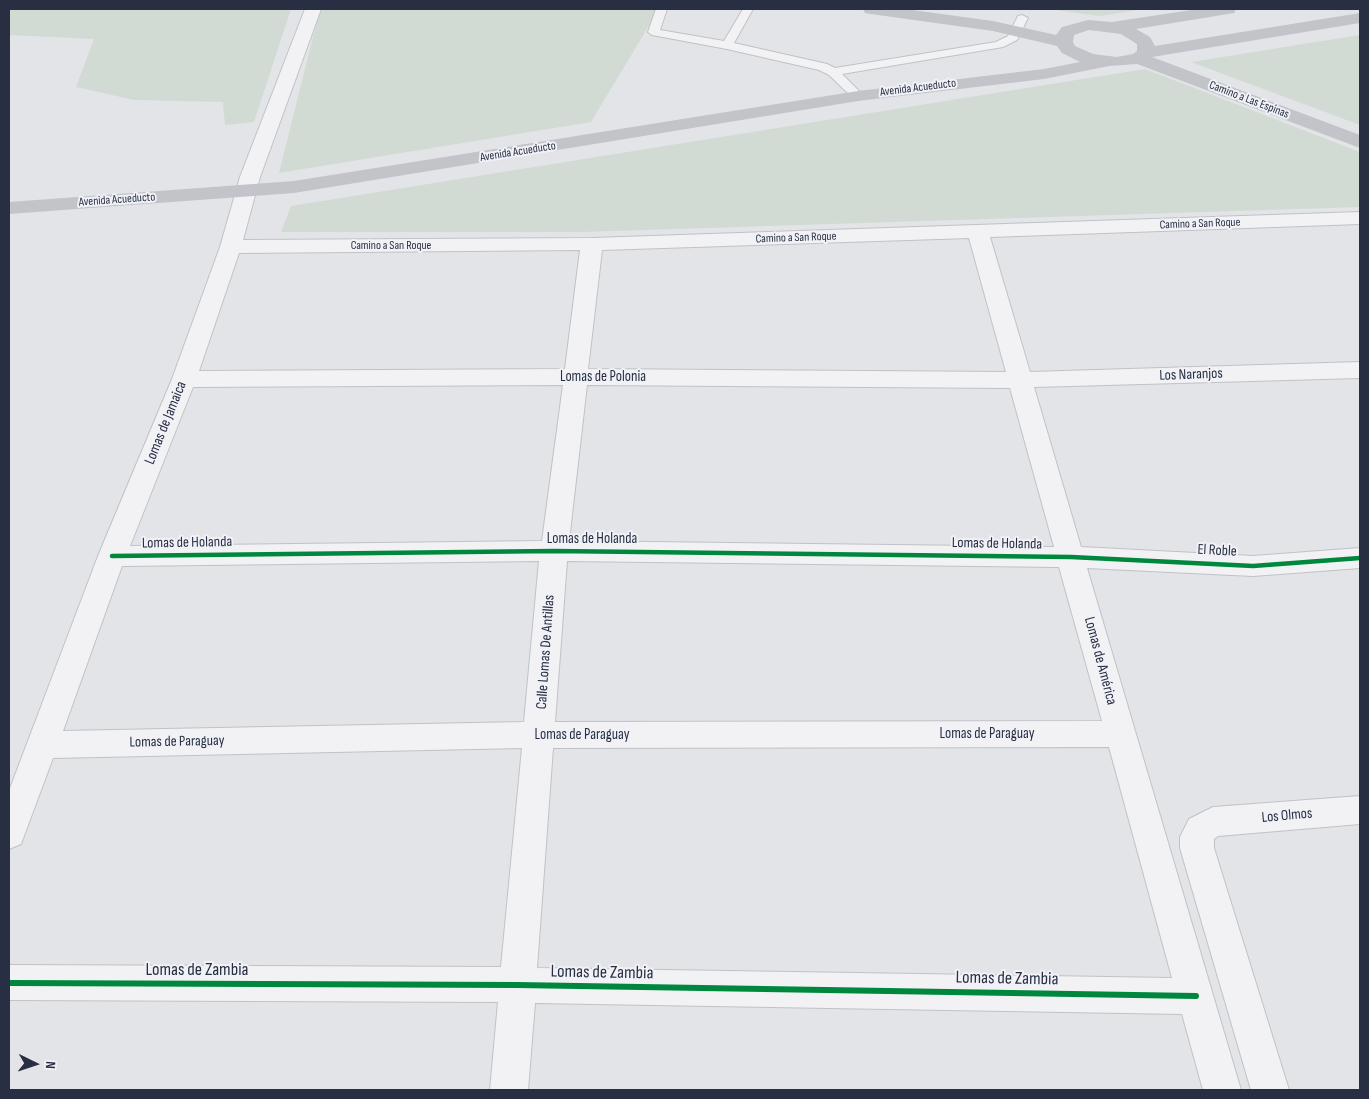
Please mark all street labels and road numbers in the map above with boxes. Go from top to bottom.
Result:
street label: Avenida Acueducto [879,76,957,100]
street label: Camino a Las Espinas [1207,78,1291,122]
street label: Avenida Acueducto [479,139,557,165]
street label: Avenida Acueducto [78,190,156,210]
street label: Camino a San Roque [1159,215,1241,233]
street label: Camino a San Roque [755,229,837,247]
street label: Camino a San Roque [351,239,431,253]
street label: Los Naranjos [1159,365,1223,385]
street label: Lomas de Polonia [560,368,646,386]
street label: Lomas de Jamaica [141,379,191,467]
street label: Lomas de Holanda [547,530,637,548]
street label: Lomas de Holanda [142,533,232,553]
street label: Lomas de Holanda [952,534,1042,554]
street label: El Roble [1197,541,1237,561]
street label: Calle Lomas De Antillas [533,594,559,710]
street label: Lomas de América [1080,615,1120,707]
street label: Lomas de Paraguay [940,725,1034,743]
street label: Lomas de Paraguay [535,726,629,744]
street label: Lomas de Paraguay [129,732,225,752]
street label: Los Olmos [1261,805,1313,827]
street label: Lomas de Zambia [146,959,248,981]
street label: Lomas de Zambia [550,961,654,985]
street label: Lomas de Zambia [955,967,1059,991]

